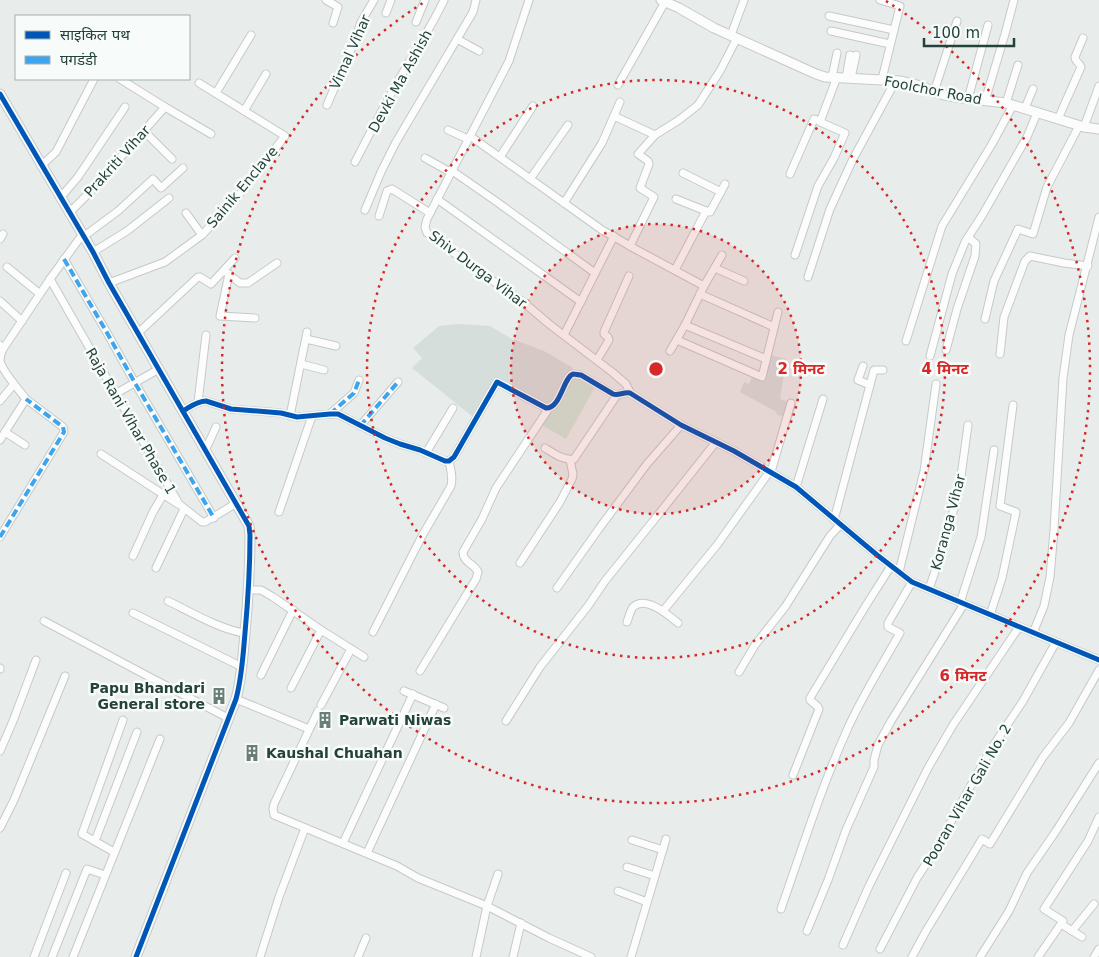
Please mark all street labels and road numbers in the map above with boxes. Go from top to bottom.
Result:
street label: Vimal Vihar [326,12,374,92]
street label: Devki Ma Ashish [365,27,435,135]
street label: Foolchor Road [883,73,983,107]
street label: Prakriti Vihar [81,122,153,200]
street label: Sainik Enclave [203,143,281,231]
street label: Shiv Durga Vihar [426,227,530,311]
street label: Raja Rani Vihar Phase 1 [83,345,179,497]
street label: Koranga Vihar [928,472,969,572]
street label: Pooran Vihar Gali No. 2 [920,721,1014,869]

